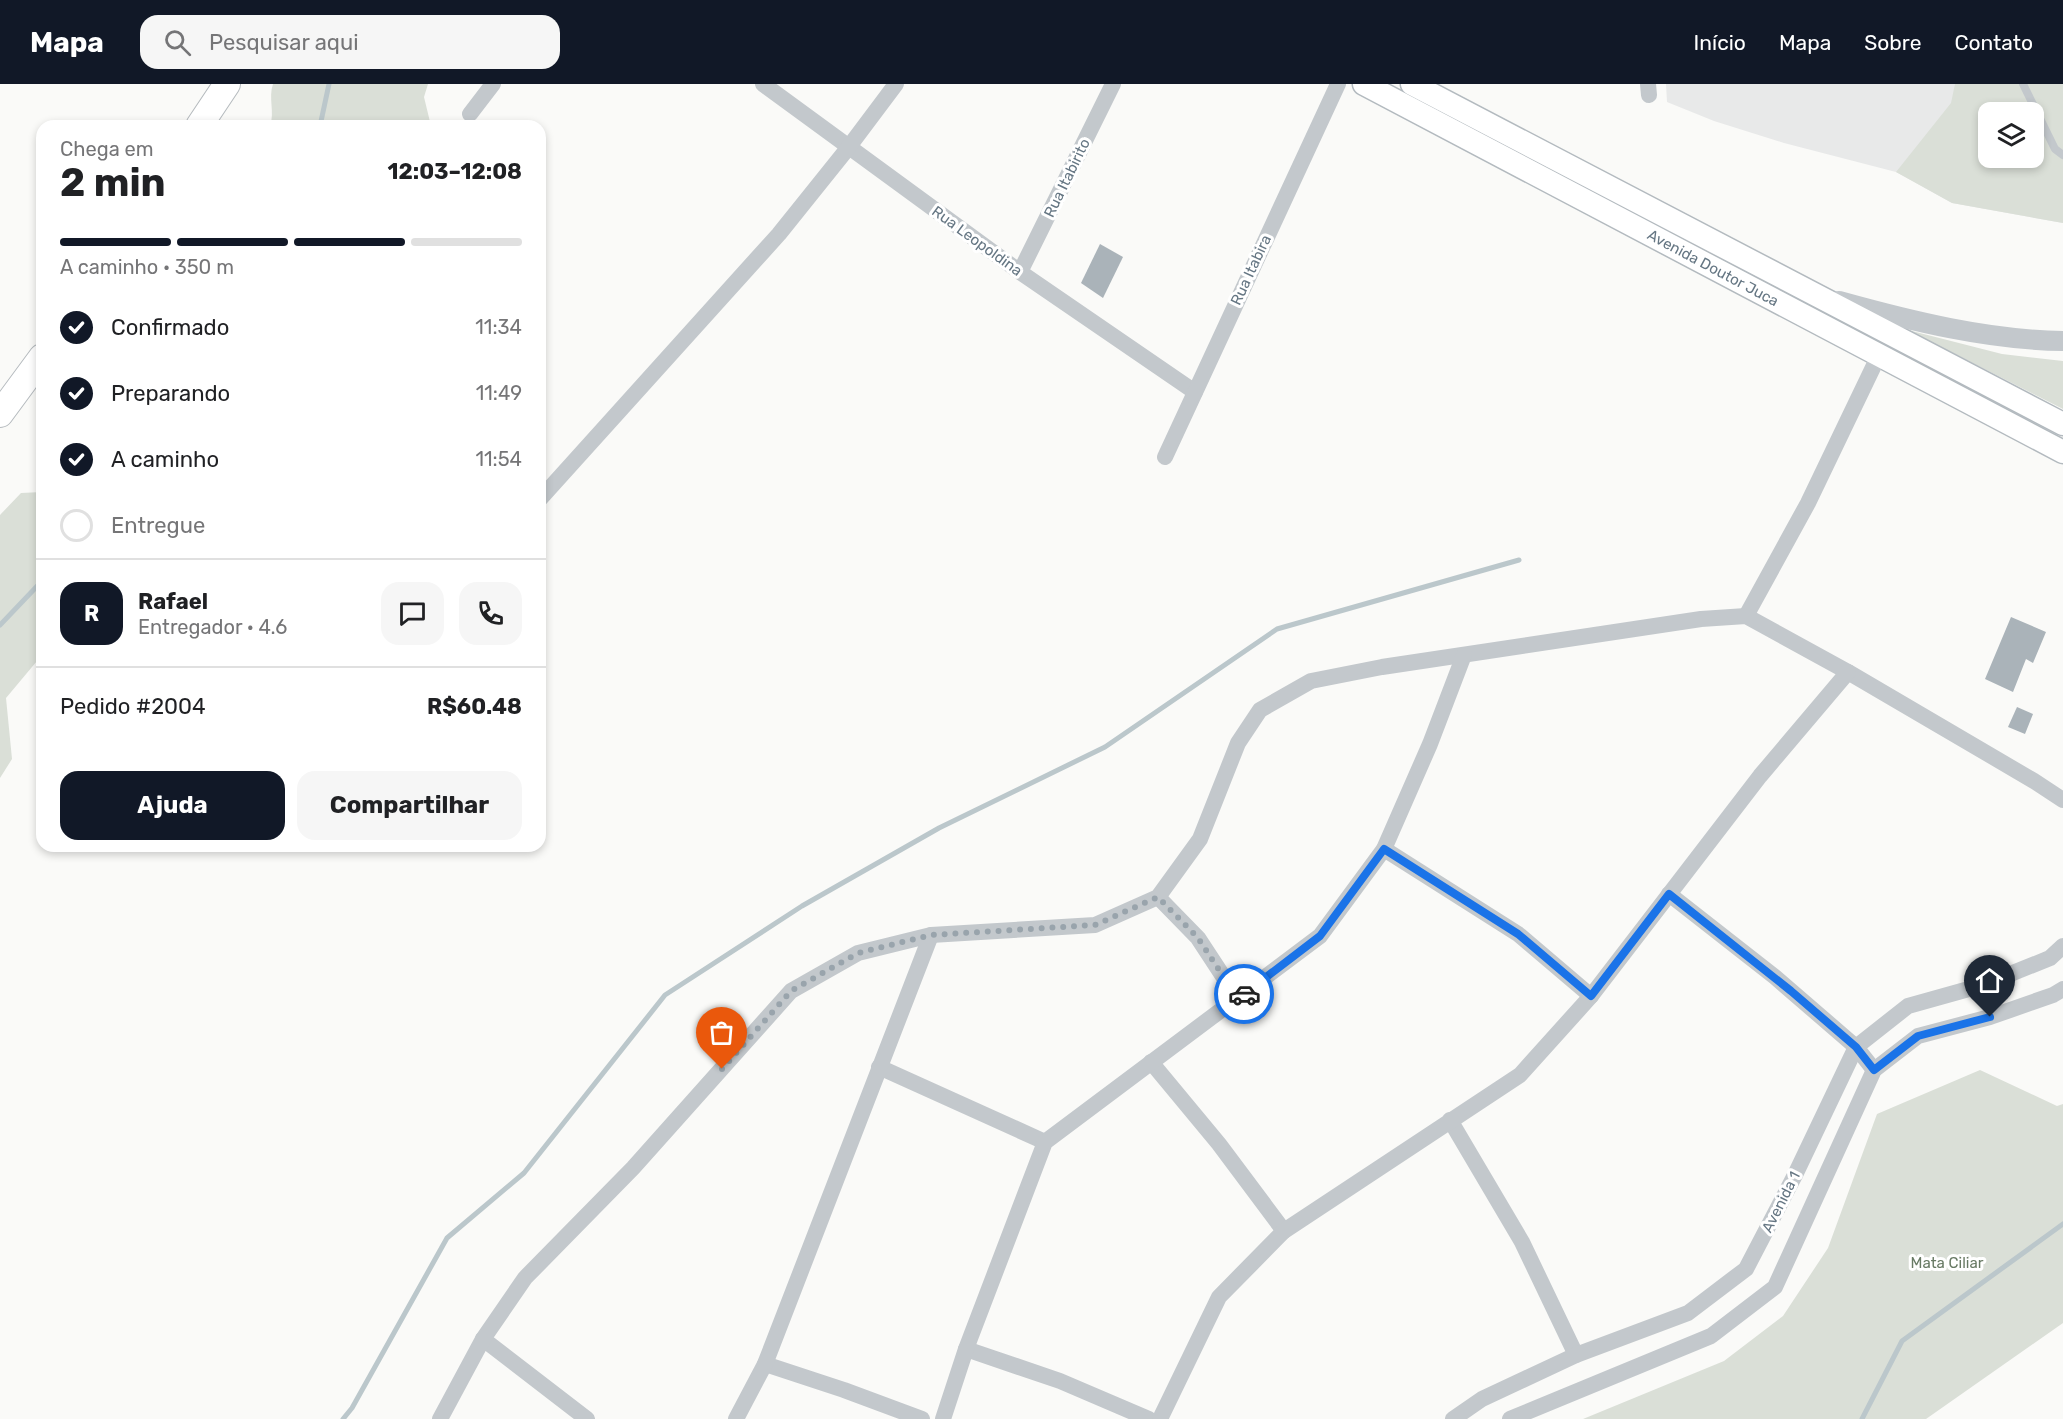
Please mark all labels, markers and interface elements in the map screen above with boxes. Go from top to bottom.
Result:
search box [140,15,560,69]
text: Mapa [30,26,104,59]
icon: search [161,26,194,59]
text: Pesquisar aqui [209,29,359,56]
text: Início [1694,30,1746,55]
text: Mapa [1779,30,1831,55]
text: Sobre [1864,30,1921,55]
text: Contato [1954,30,2033,55]
map controls [1978,102,2044,168]
button: layers [1978,102,2044,168]
street label: Rua Itabirito [1040,136,1094,220]
text: Chega em [60,137,154,161]
text: 12:03–12:08 [387,158,522,185]
text: 2 min [60,160,166,206]
street label: Rua Leopoldina [928,202,1026,280]
street label: Avenida Doutor Juca [1644,226,1782,310]
street label: Rua Itabira [1227,232,1275,308]
text: A caminho · 350 m [60,255,234,279]
icon: check [60,311,93,344]
text: Confirmado [111,314,229,341]
text: 11:34 [475,315,522,339]
icon: check [60,377,93,410]
text: Preparando [111,380,230,407]
text: 11:49 [476,381,522,405]
icon: check [60,443,93,476]
text: A caminho [111,446,219,473]
text: 11:54 [475,447,522,471]
text: Entregue [111,512,205,539]
button: chat [381,582,444,645]
button: phone [459,582,522,645]
text: Rafael [138,588,208,615]
text: R [84,600,99,627]
text: Entregador · 4.6 [138,615,287,639]
text: Pedido #2004 [60,693,206,720]
text: R$60.48 [427,693,522,720]
button: Ajuda [60,771,285,840]
button: Compartilhar [297,771,522,840]
pin [1964,955,2015,1017]
courier [1214,964,1274,1024]
icon: home [1973,964,2006,997]
icon: car [1228,978,1261,1011]
pin [696,1007,747,1069]
icon: bag [705,1016,738,1049]
street label: Avenida 1 [1758,1168,1804,1236]
park label: Mata Ciliar [1911,1254,1984,1272]

